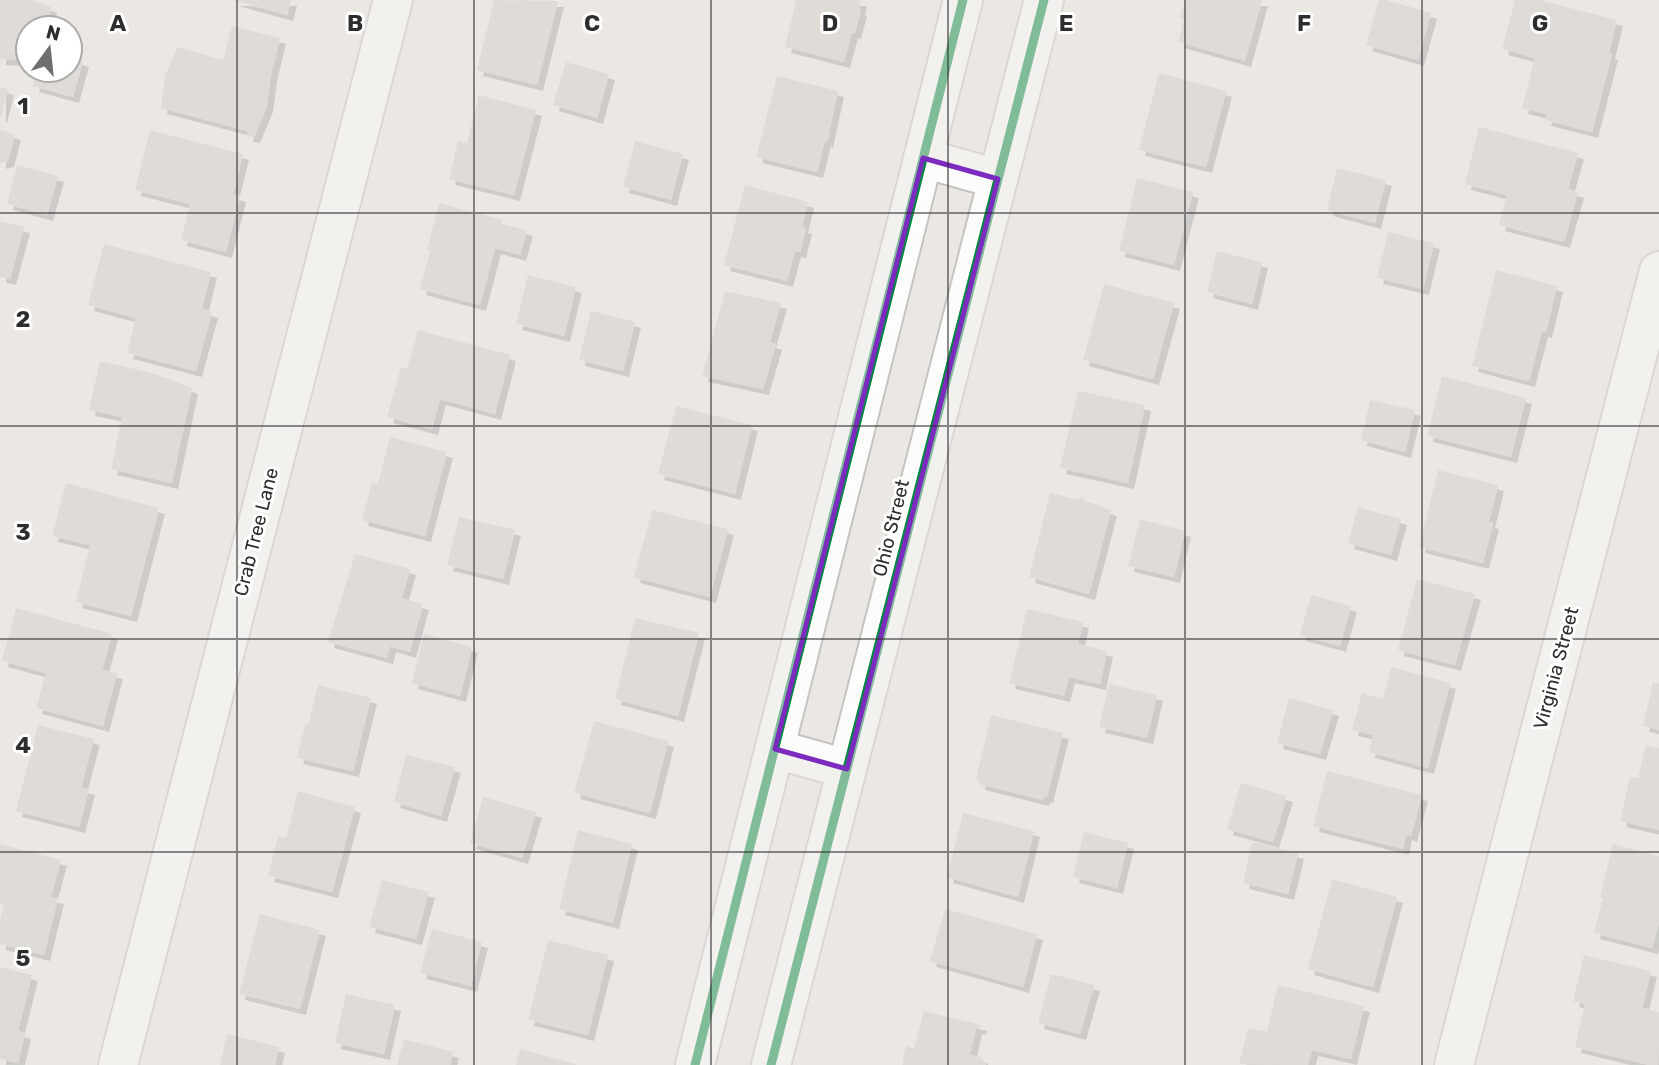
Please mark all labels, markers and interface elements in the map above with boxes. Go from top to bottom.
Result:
text: A [110,9,127,37]
text: B [347,9,363,37]
text: C [584,9,600,37]
text: D [822,9,838,37]
text: E [1059,9,1073,37]
text: F [1297,9,1311,37]
text: G [1532,9,1548,37]
north arrow [14,14,84,84]
text: N [44,20,63,46]
text: 1 [17,92,29,120]
text: 2 [16,305,30,333]
street label: Crab Tree Lane [229,465,283,599]
street label: Ohio Street [868,476,914,579]
text: 3 [15,518,31,546]
street label: Virginia Street [1529,604,1584,732]
text: 4 [15,731,31,759]
text: 5 [16,944,31,972]

